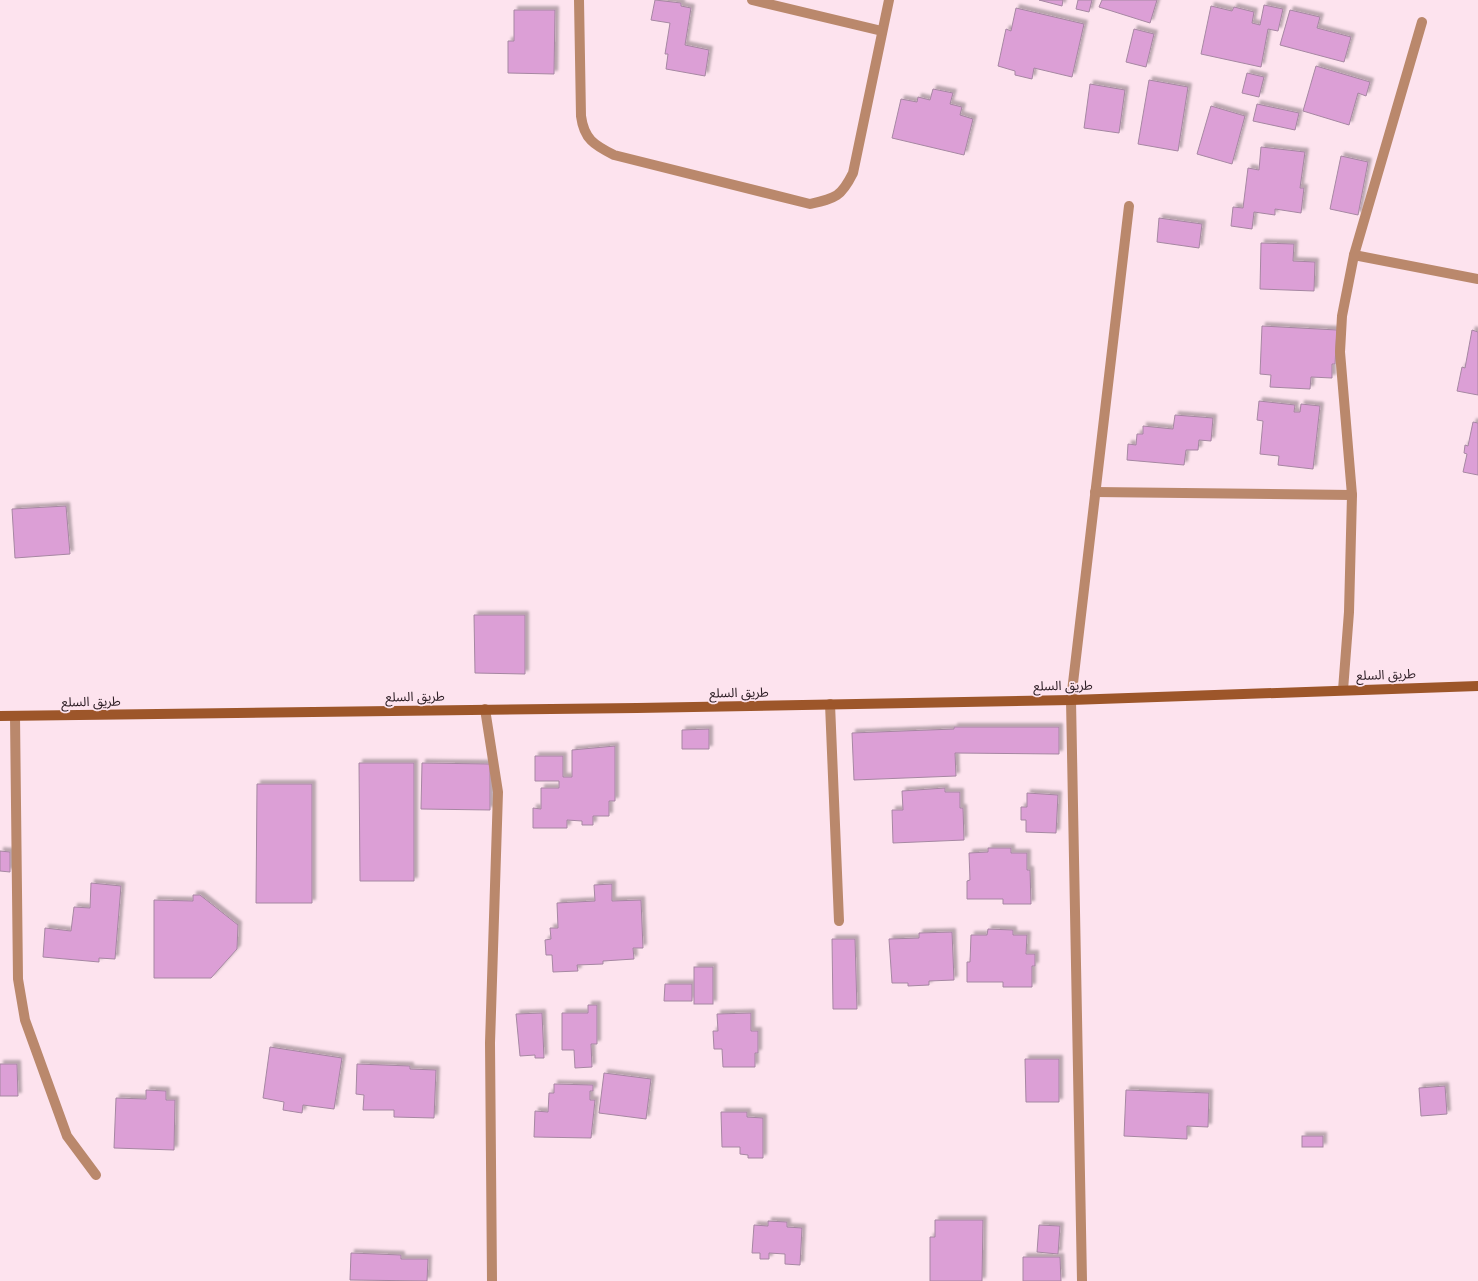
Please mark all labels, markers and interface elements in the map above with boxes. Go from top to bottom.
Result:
street label: طريق السلع [1356,665,1416,686]
street label: طريق السلع [1033,676,1093,697]
street label: طريق السلع [709,683,769,704]
street label: طريق السلع [385,687,445,708]
street label: طريق السلع [61,692,121,713]

